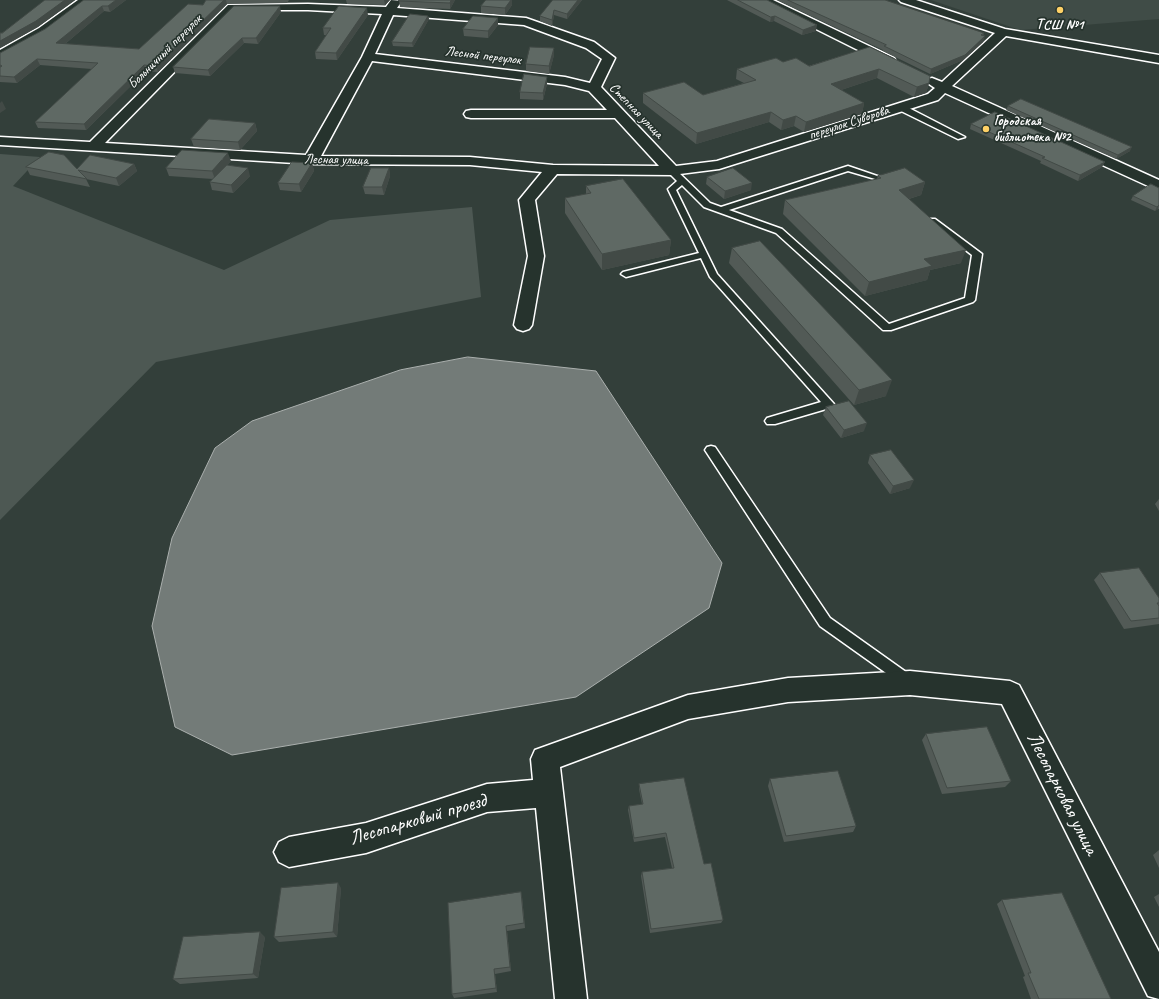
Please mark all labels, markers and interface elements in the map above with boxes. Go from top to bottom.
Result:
marker: ТСШ №1 [1055,5,1065,15]
street label: Больничный переулок [124,11,206,93]
place label: ТСШ №1 [1036,17,1084,33]
street label: Лесной переулок [444,43,522,69]
street label: Степная улица [605,80,667,142]
street label: переулок Суворова [807,102,891,144]
place label: Городская библиотека №2 [994,113,1071,146]
marker: Городская библиотека №2 [981,124,991,134]
street label: Лесная улица [304,151,368,169]
street label: Лесопарковая улица [1021,729,1103,859]
street label: Лесопарковый проезд [347,789,489,851]

